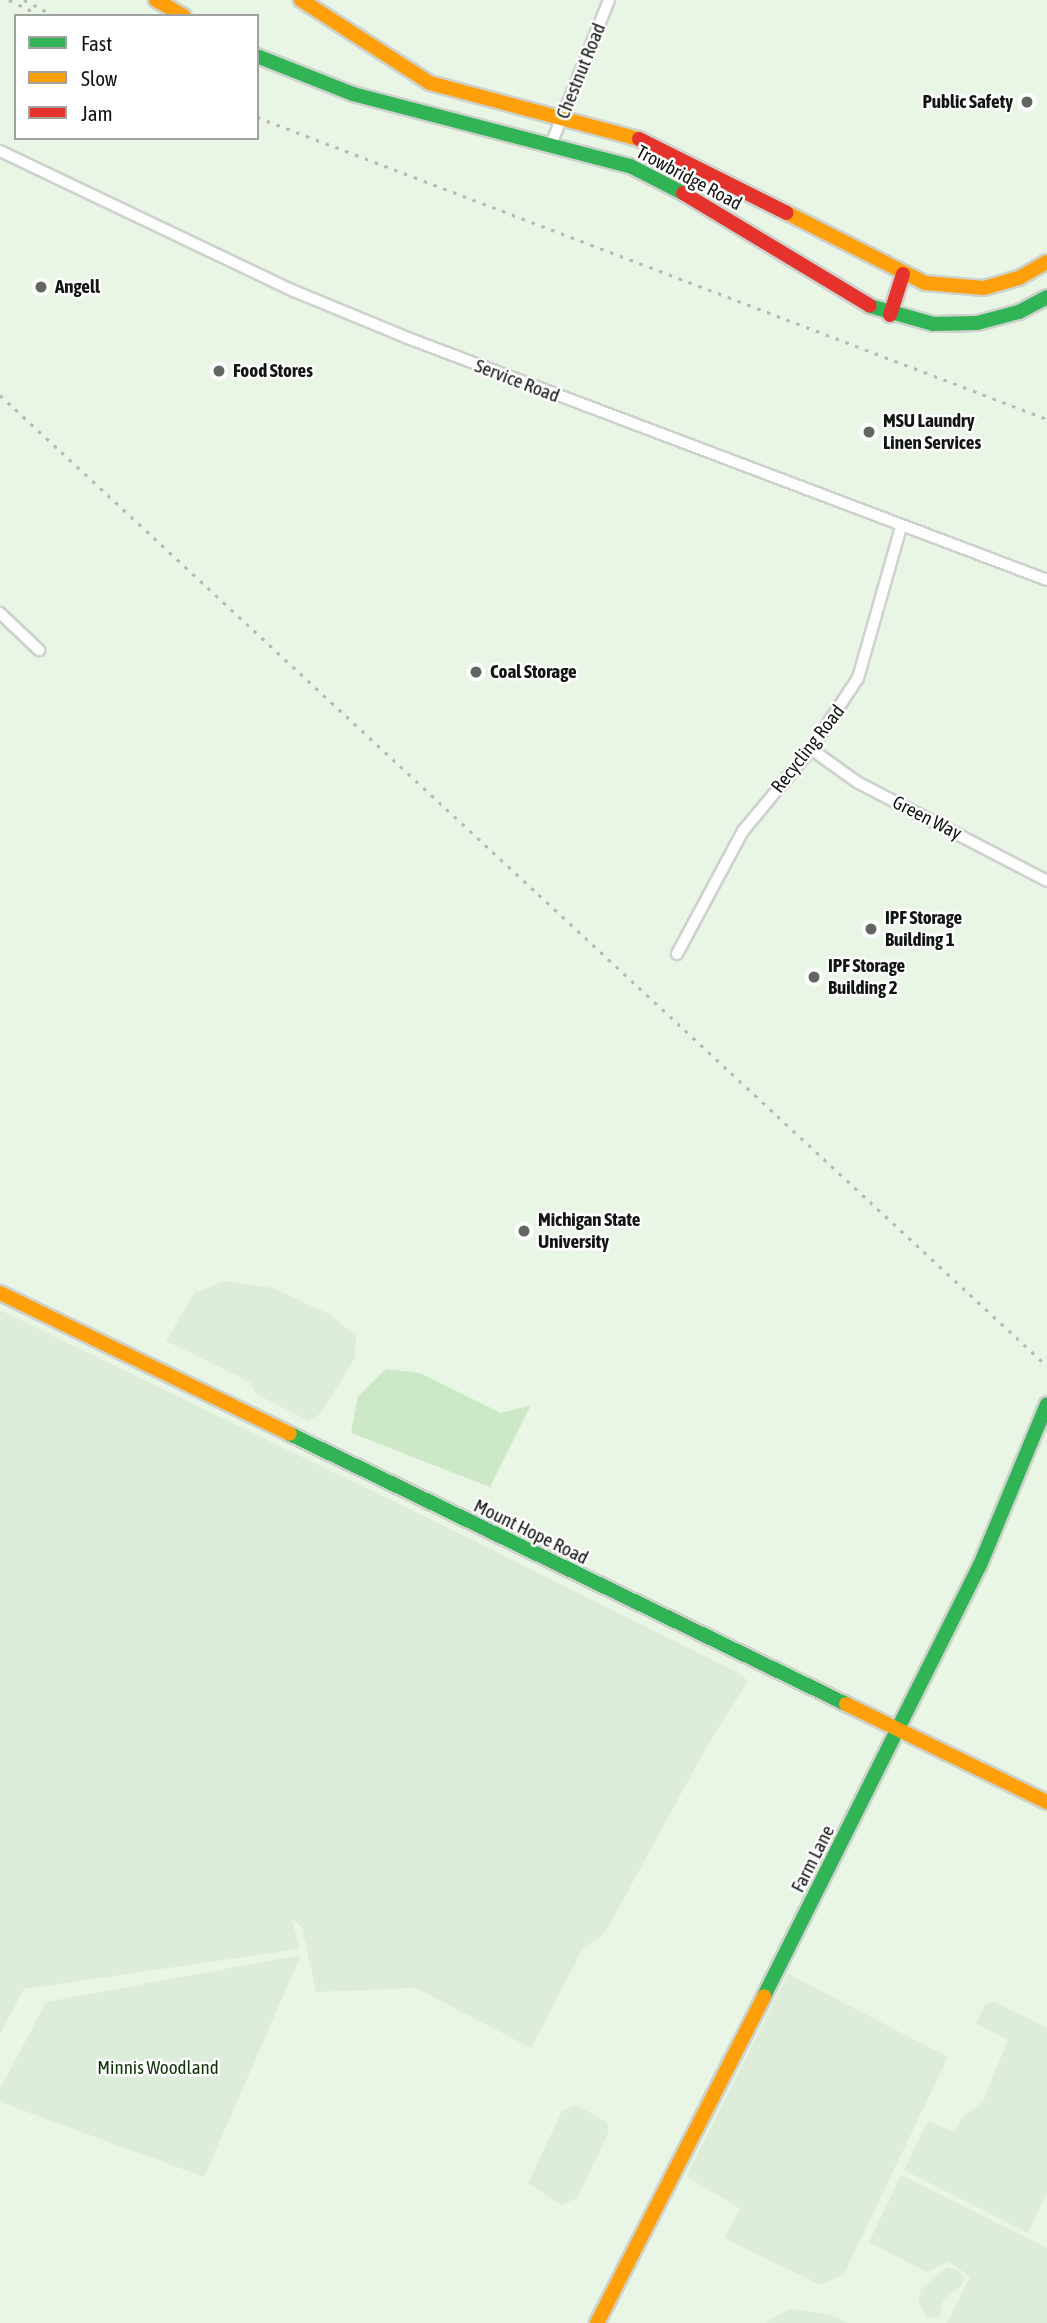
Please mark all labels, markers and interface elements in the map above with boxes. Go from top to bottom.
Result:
legend [14,14,259,140]
street label: Chestnut Road [551,20,611,122]
text: Fast [81,31,112,55]
text: Slow [81,66,117,90]
place label: Public Safety [922,91,1013,113]
marker: Public Safety [1019,94,1035,110]
text: Jam [81,101,113,125]
street label: Trowbridge Road [632,141,746,215]
place label: Angell [55,276,100,298]
marker: Angell [33,279,49,295]
street label: Service Road [471,354,563,408]
place label: Food Stores [233,360,313,382]
marker: Food Stores [211,363,227,379]
place label: MSU Laundry Linen Services [883,410,981,454]
marker: MSU Laundry Linen Services [861,424,877,440]
place label: Coal Storage [490,661,577,683]
marker: Coal Storage [468,664,484,680]
street label: Recycling Road [767,700,849,798]
street label: Green Way [889,791,965,845]
place label: IPF Storage Building 1 [885,907,962,951]
marker: IPF Storage Building 1 [863,921,879,937]
place label: IPF Storage Building 2 [828,955,905,999]
marker: IPF Storage Building 2 [806,969,822,985]
place label: Michigan State University [538,1209,640,1253]
marker: Michigan State University [516,1223,532,1239]
street label: Mount Hope Road [470,1494,592,1570]
street label: Farm Lane [786,1822,840,1896]
park label: Minnis Woodland [97,2057,219,2079]

